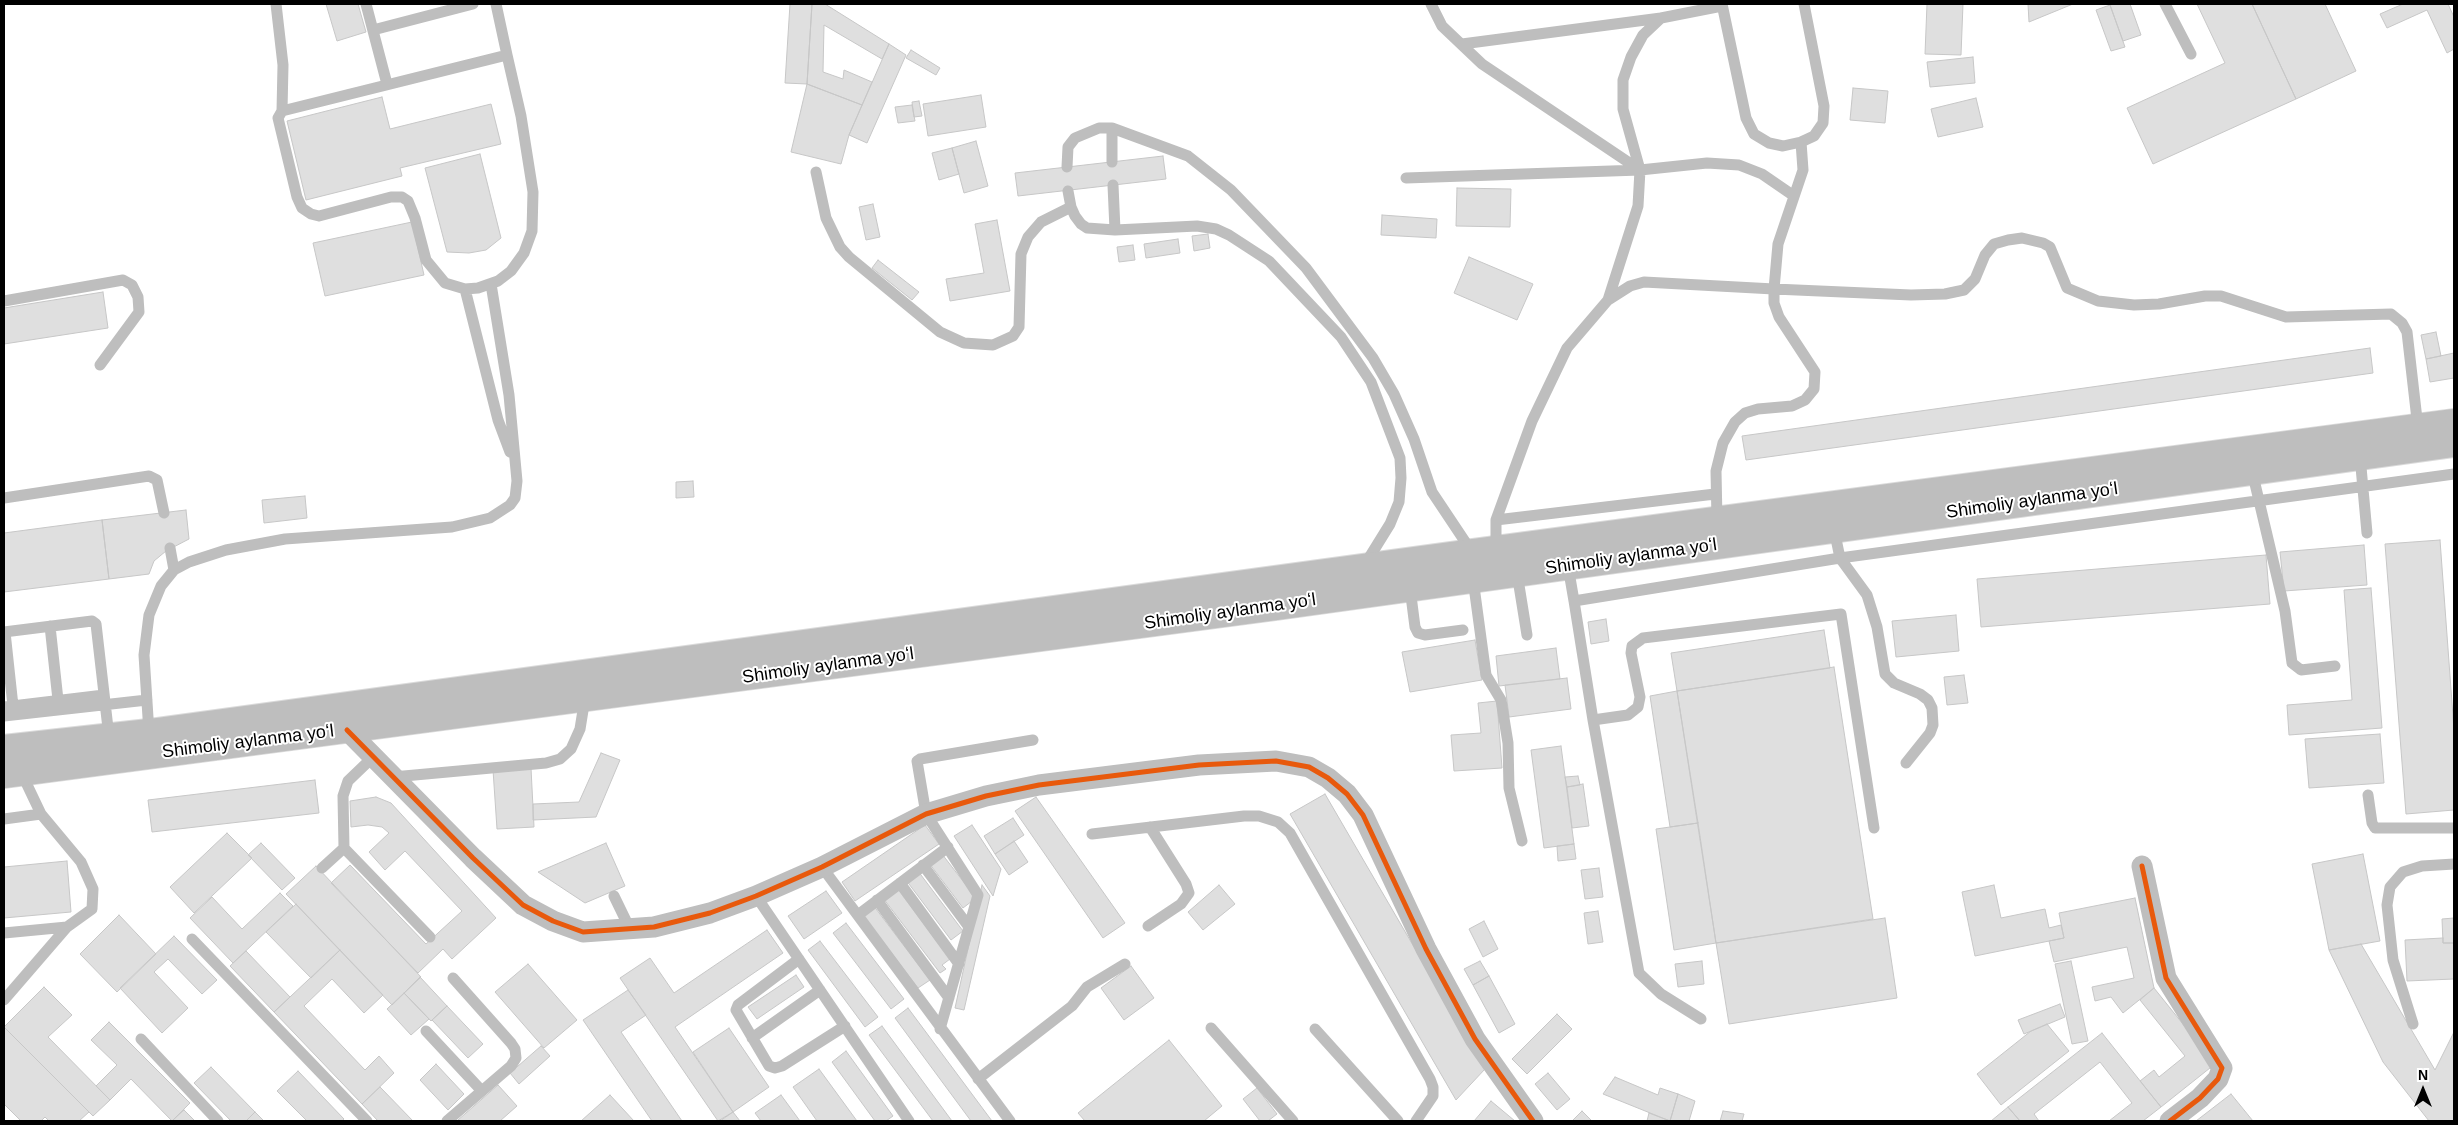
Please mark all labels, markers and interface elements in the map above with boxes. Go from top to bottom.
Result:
street label: Shimoliy aylanma yoʻl [1945,478,2119,524]
street label: Shimoliy aylanma yoʻl [1544,534,1718,580]
street label: Shimoliy aylanma yoʻl [1143,589,1317,635]
street label: Shimoliy aylanma yoʻl [741,643,915,689]
street label: Shimoliy aylanma yoʻl [161,721,335,763]
north arrow [2398,1065,2448,1115]
text: N [2418,1067,2428,1083]

